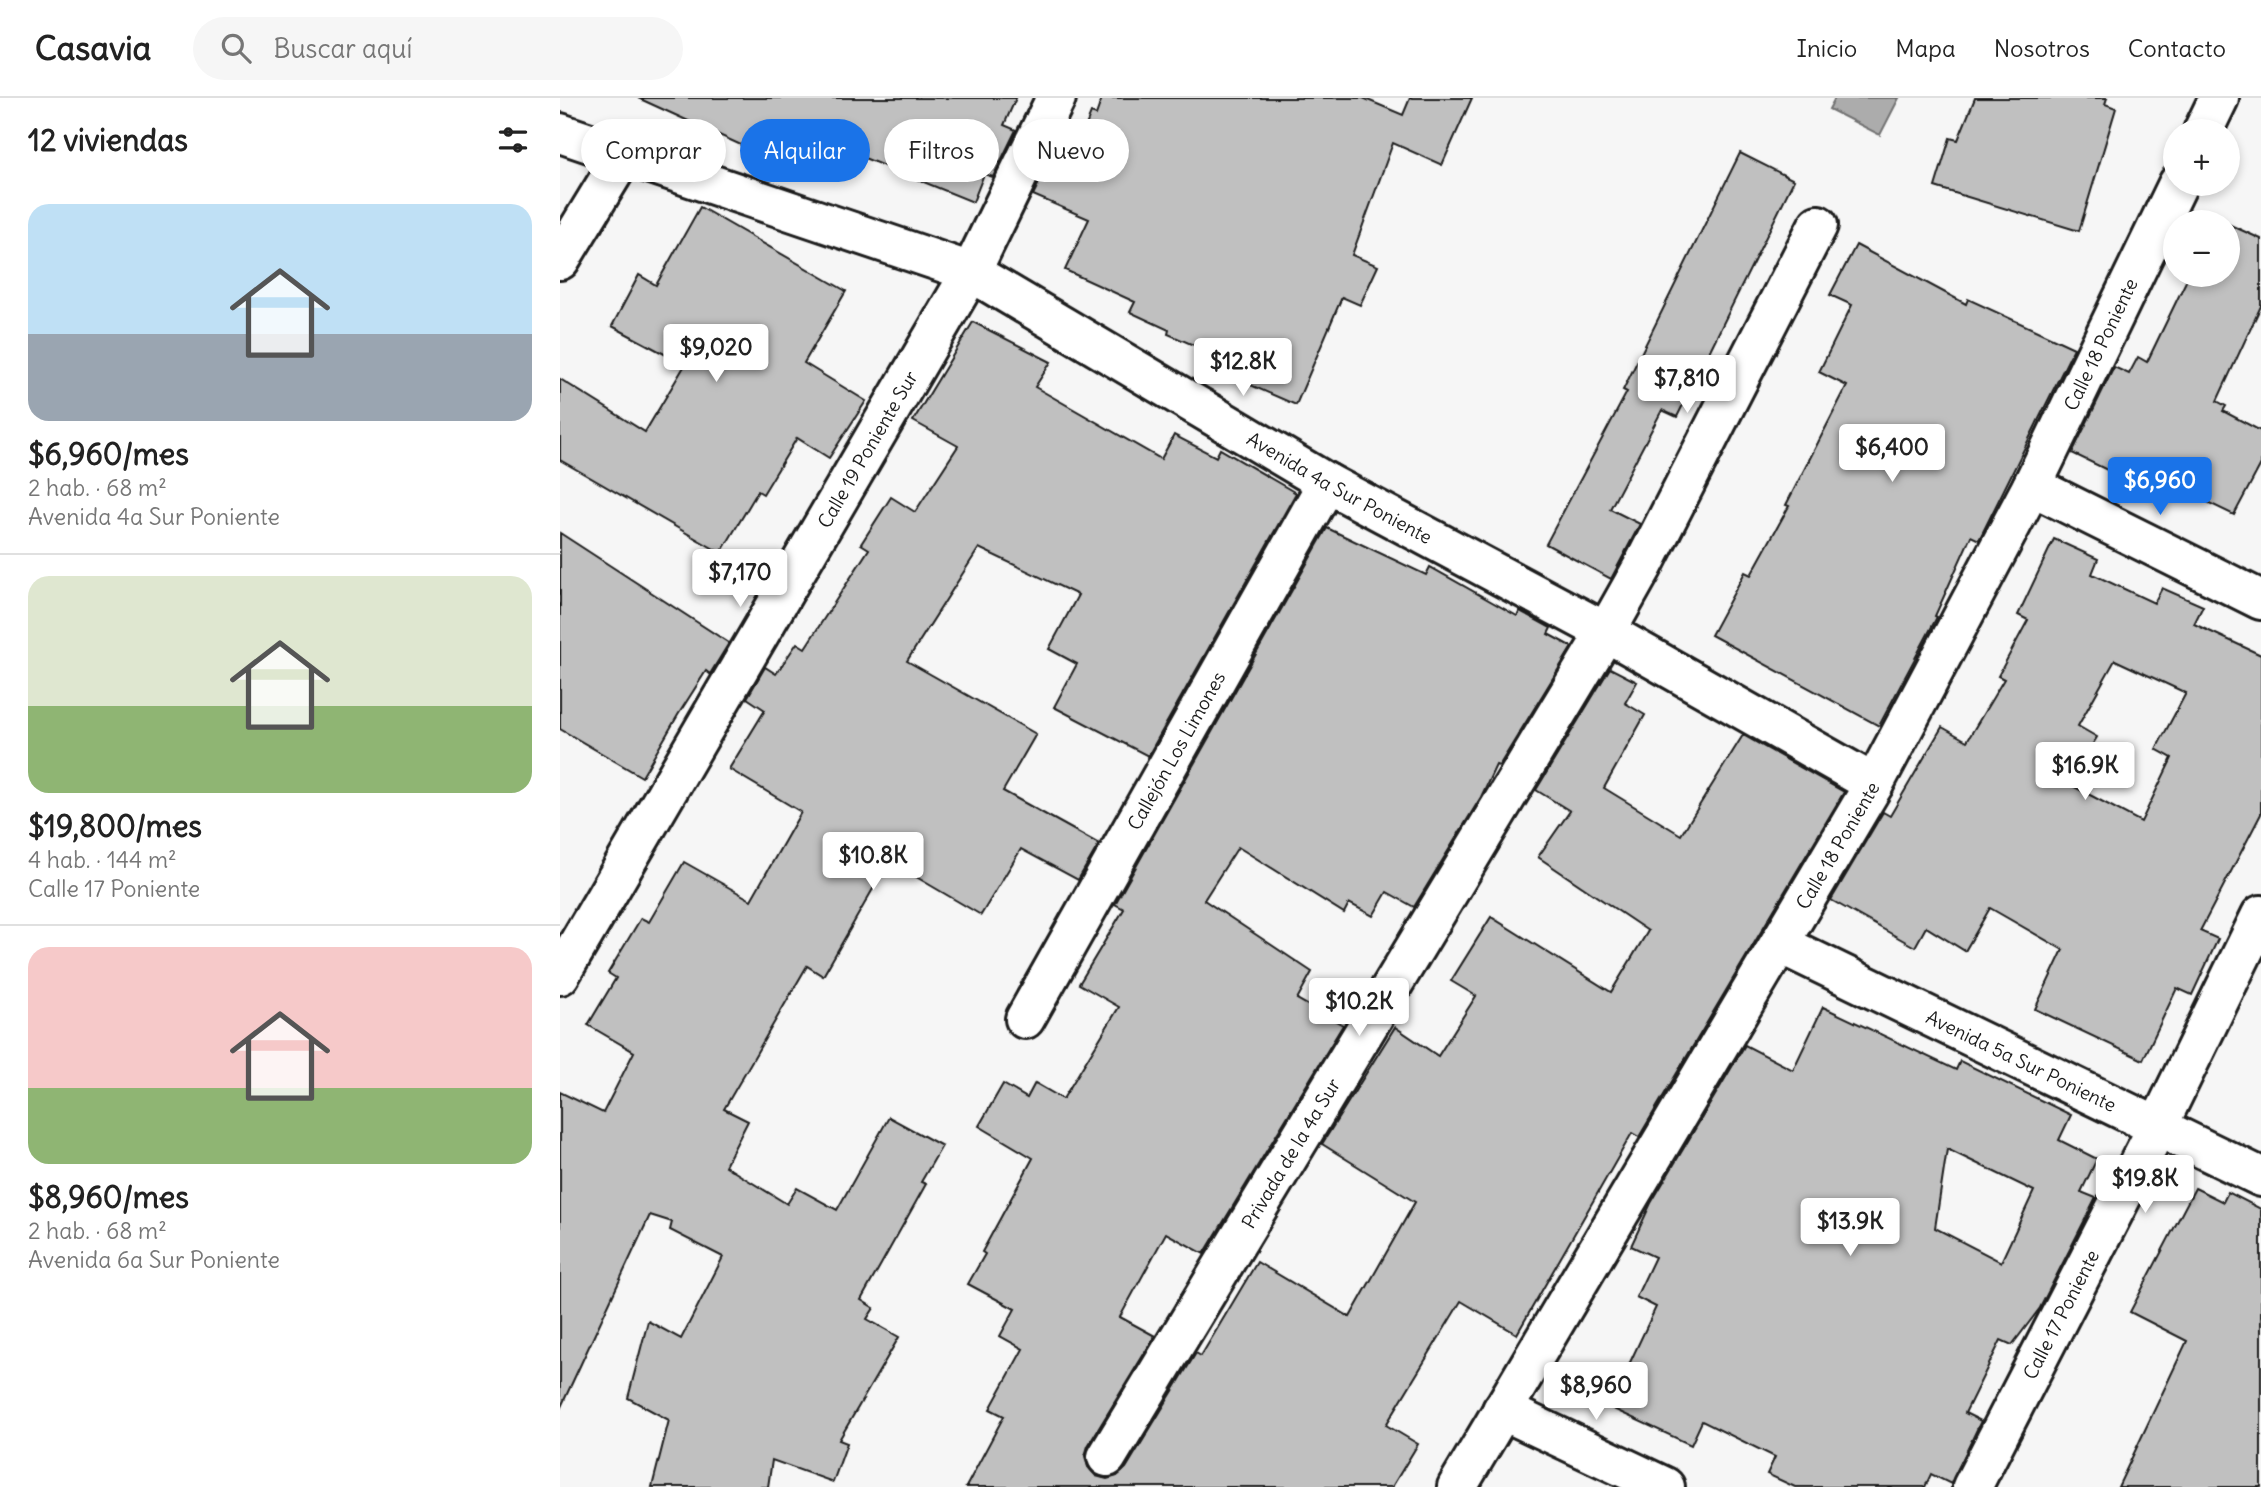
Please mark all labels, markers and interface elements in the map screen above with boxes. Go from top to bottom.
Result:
search box [193,17,683,80]
text: Casavia [35,27,151,69]
icon: search [217,29,255,67]
text: Buscar aquí [273,32,412,65]
text: Inicio [1797,33,1857,63]
text: Mapa [1895,33,1956,63]
text: Nosotros [1994,33,2090,63]
text: Contacto [2128,33,2226,63]
chip: Comprar [581,119,726,182]
chip: Alquilar [740,119,870,182]
chip: Filtros [884,119,999,182]
chip: Nuevo [1013,119,1129,182]
map controls [2163,119,2240,287]
button: + [2163,119,2240,196]
text: 12 viviendas [28,121,188,159]
icon: filters [494,121,532,159]
button: − [2163,210,2240,287]
icon: home [217,250,343,376]
street label: Calle 18 Poniente [2058,274,2143,414]
pin: $9,020 [659,324,773,384]
text: $9,020 [679,332,753,361]
pin: $12.8K [1186,338,1300,398]
text: $12.8K [1210,346,1276,375]
pin: $7,810 [1630,356,1744,415]
text: $7,810 [1654,363,1720,392]
street label: Calle 19 Poniente Sur [812,366,923,532]
pin: $6,400 [1835,424,1949,484]
street label: Avenida 4a Sur Poniente [1243,426,1436,549]
text: $6,400 [1855,432,1929,461]
text: $6,960/mes [28,435,189,473]
pin: $6,960 [2103,458,2217,517]
text: $6,960 [2124,465,2196,494]
text: 2 hab. · 68 m² [28,473,167,502]
text: Avenida 4a Sur Poniente [28,502,280,531]
pin: $7,170 [683,550,797,609]
text: $7,170 [708,557,772,586]
icon: home [217,622,343,748]
street label: Callejón Los Limones [1122,667,1230,834]
pin: $16.9K [2028,742,2142,802]
text: $16.9K [2052,750,2118,779]
street label: Calle 18 Poniente [1791,777,1885,913]
text: $19,800/mes [28,807,202,845]
pin: $10.8K [816,832,930,892]
text: $10.8K [839,840,907,869]
text: 4 hab. · 144 m² [28,845,177,874]
text: Calle 17 Poniente [28,874,200,903]
pin: $10.2K [1302,978,1416,1038]
text: $10.2K [1325,986,1393,1015]
icon: home [217,993,343,1119]
street label: Avenida 5a Sur Poniente [1922,1005,2120,1117]
street label: Privada de la 4a Sur [1236,1074,1345,1233]
pin: $19.8K [2088,1156,2202,1215]
text: $19.8K [2112,1163,2178,1192]
text: $8,960/mes [28,1178,189,1216]
pin: $13.9K [1793,1198,1907,1258]
text: $13.9K [1817,1206,1883,1235]
text: 2 hab. · 68 m² [28,1216,167,1245]
text: Avenida 6a Sur Poniente [28,1245,280,1274]
street label: Calle 17 Poniente [2018,1246,2104,1383]
pin: $8,960 [1539,1362,1653,1422]
text: $8,960 [1560,1370,1632,1399]

